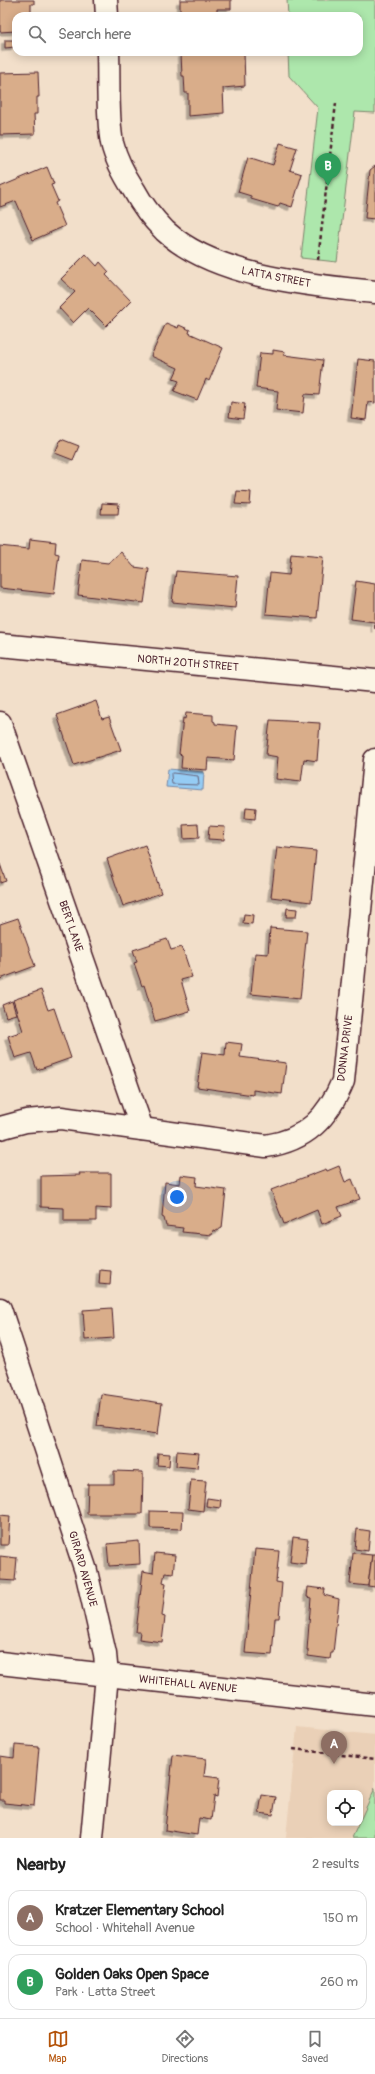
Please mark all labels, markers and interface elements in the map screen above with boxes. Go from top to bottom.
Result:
search box [12,12,363,56]
icon: search [26,23,48,45]
text: Search here [58,25,131,44]
pin: B [315,153,341,186]
street label: LATTA STREET [240,264,312,290]
street label: NORTH 20TH STREET [137,652,239,674]
street label: BERT LANE [56,899,86,954]
street label: DONNA DRIVE [334,1014,356,1082]
your location [167,1187,187,1207]
street label: GIRARD AVENUE [66,1530,100,1609]
street label: WHITEHALL AVENUE [138,1672,238,1696]
pin: A [321,1731,347,1764]
map controls [327,1790,363,1826]
button: locate [327,1790,363,1826]
text: Nearby [16,1854,65,1875]
text: 2 results [312,1856,359,1872]
text: Kratzer Elementary School [55,1901,224,1920]
text: A [26,1910,34,1926]
text: 150 m [323,1910,358,1926]
text: School · Whitehall Avenue [55,1920,195,1936]
text: Golden Oaks Open Space [55,1965,209,1984]
text: B [26,1974,34,1990]
text: 260 m [320,1974,358,1990]
text: Park · Latta Street [55,1984,155,2000]
tab: Map [47,2028,69,2065]
tab: Directions [162,2028,208,2065]
tab: Saved [301,2028,328,2065]

